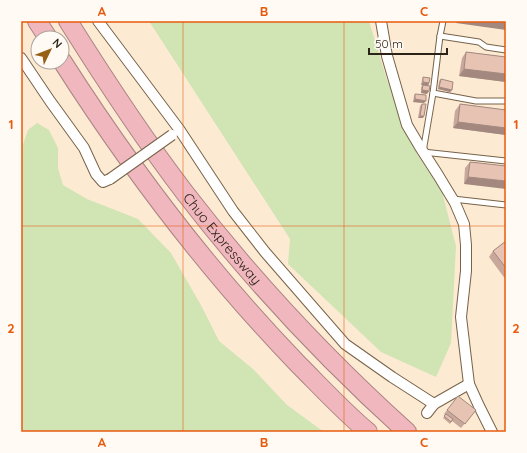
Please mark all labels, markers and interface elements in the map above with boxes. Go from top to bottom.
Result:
text: A [98,3,107,19]
text: B [260,3,268,19]
text: C [420,3,428,19]
north arrow [30,30,70,70]
scale bar [369,30,447,56]
text: N [49,35,65,51]
text: 50 m [375,36,403,51]
text: 1 [8,116,14,132]
text: 1 [513,116,519,132]
street label: Chuo Expressway [179,189,265,288]
text: 2 [7,320,15,336]
text: 2 [512,320,520,336]
text: A [98,434,107,450]
text: B [260,434,268,450]
text: C [420,434,428,450]

